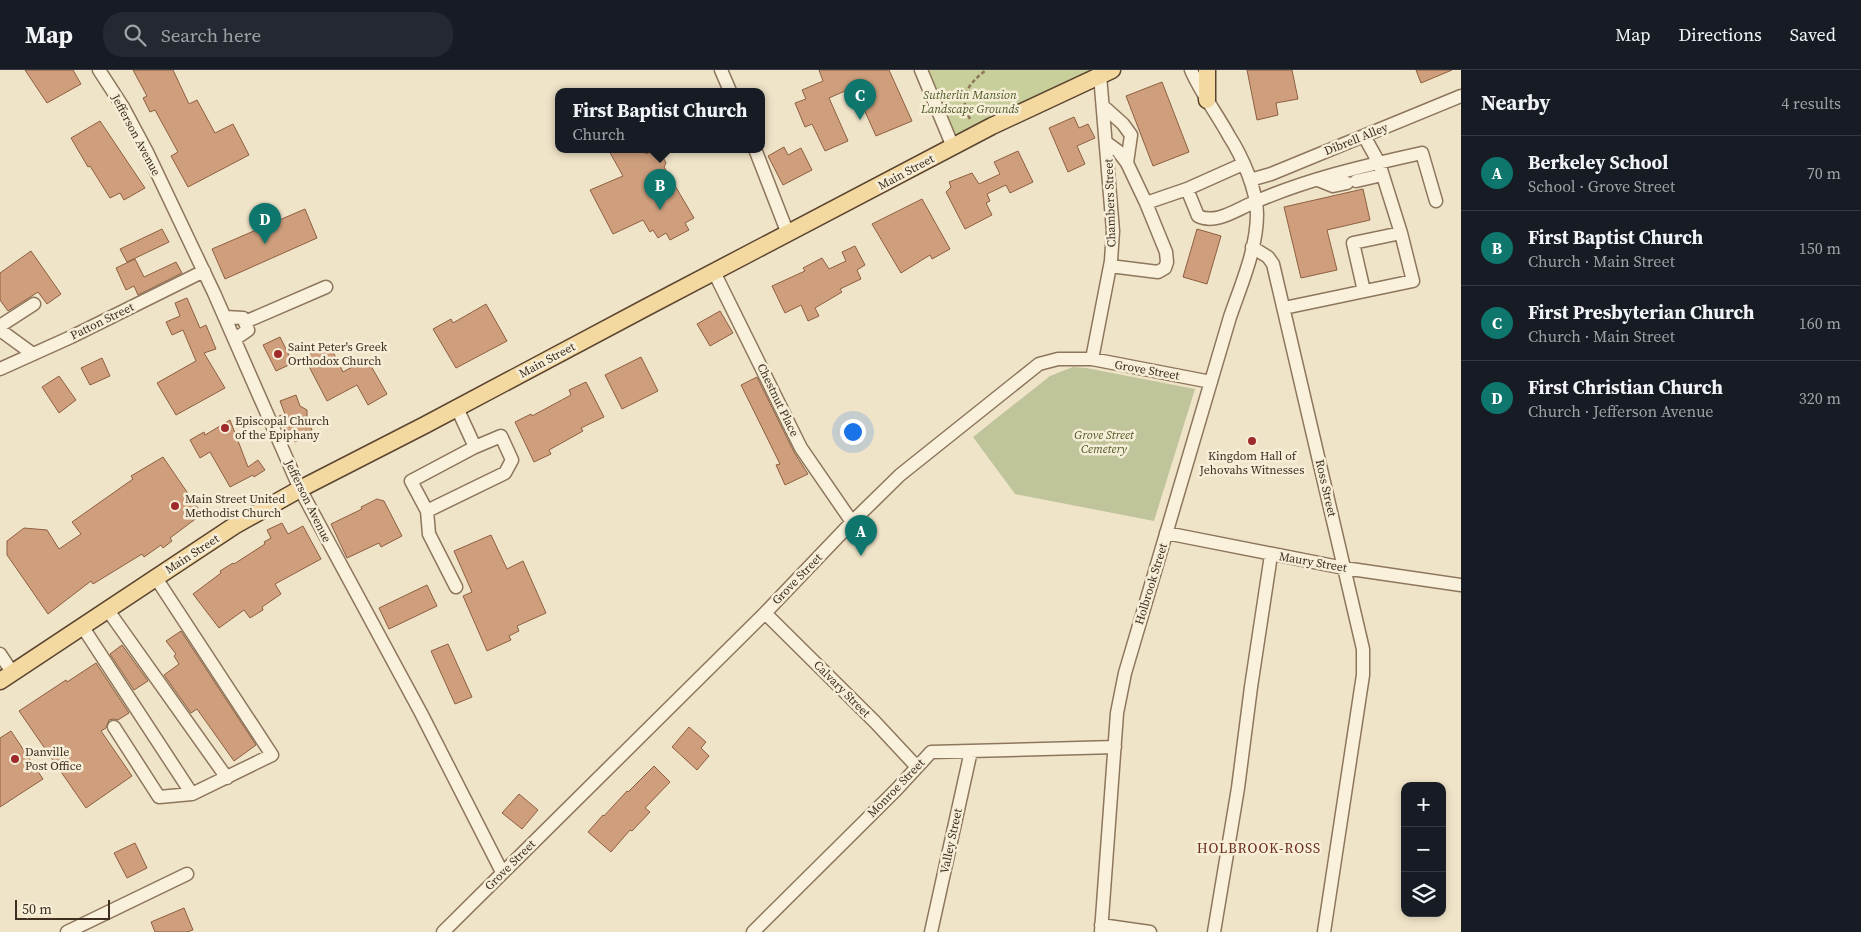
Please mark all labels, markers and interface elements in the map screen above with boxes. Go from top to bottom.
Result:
search box [103,12,453,57]
text: Map [25,18,73,51]
icon: search [121,21,149,49]
text: Search here [161,22,261,48]
text: Map [1615,22,1651,47]
text: Directions [1679,22,1762,47]
text: Saved [1790,22,1836,47]
pin: C [844,79,876,120]
park label: Sutherlin Mansion Landscape Grounds [920,87,1020,117]
popup [555,88,765,153]
text: Nearby [1481,88,1551,117]
street label: Jefferson Avenue [107,90,164,179]
text: 4 results [1781,92,1841,114]
text: First Baptist Church [572,97,748,123]
street label: Dibrell Alley [1322,119,1391,159]
text: Church [572,123,625,145]
text: Berkeley School [1528,149,1668,175]
street label: Main Street [875,150,937,193]
street label: Chambers Street [1100,158,1120,248]
text: A [1492,162,1502,184]
text: 70 m [1807,162,1841,184]
pin: B [644,169,676,210]
text: School · Grove Street [1528,175,1675,197]
pin: D [249,203,281,244]
text: First Baptist Church [1528,224,1703,250]
text: B [1492,237,1502,259]
text: 150 m [1799,237,1841,259]
text: Church · Main Street [1528,250,1675,272]
street label: Patton Street [68,299,136,343]
text: First Presbyterian Church [1528,299,1754,325]
text: C [1492,312,1502,334]
text: 160 m [1799,312,1841,334]
text: Church · Main Street [1528,325,1675,347]
street label: Main Street [516,338,578,381]
place label: Saint Peter's Greek Orthodox Church [288,339,388,369]
marker: Saint Peter's Greek Orthodox Church [272,348,284,360]
street label: Grove Street [1113,356,1181,384]
street label: Chestnut Place [753,361,803,439]
text: First Christian Church [1528,374,1723,400]
text: D [1491,387,1503,409]
text: 320 m [1799,387,1841,409]
text: Church · Jefferson Avenue [1528,400,1713,422]
place label: Episcopal Church of the Epiphany [235,413,329,443]
your location [840,419,866,445]
marker: Episcopal Church of the Epiphany [219,422,231,434]
park label: Grove Street Cemetery [1074,427,1135,457]
marker: Kingdom Hall of Jehovahs Witnesses [1246,435,1258,447]
place label: Kingdom Hall of Jehovahs Witnesses [1199,448,1304,478]
street label: Jefferson Avenue [281,456,335,545]
street label: Ross Street [1312,458,1340,518]
place label: Main Street United Methodist Church [185,491,285,521]
marker: Main Street United Methodist Church [169,500,181,512]
pin: A [845,515,877,556]
street label: Main Street [162,531,222,577]
street label: Holbrook Street [1131,541,1171,627]
street label: Maury Street [1278,548,1348,576]
street label: Grove Street [768,550,826,608]
street label: Calvary Street [810,657,874,721]
place label: Danville Post Office [25,744,82,774]
marker: Danville Post Office [9,753,21,765]
street label: Monroe Street [864,755,928,821]
map controls [1401,782,1446,917]
button: + [1401,782,1446,827]
street label: Valley Street [936,807,966,875]
button: − [1401,827,1446,872]
street label: Grove Street [481,836,539,894]
district label: HOLBROOK-ROSS [1197,838,1321,858]
button: layers [1401,872,1446,917]
scale bar [15,897,110,920]
text: 50 m [22,899,52,919]

